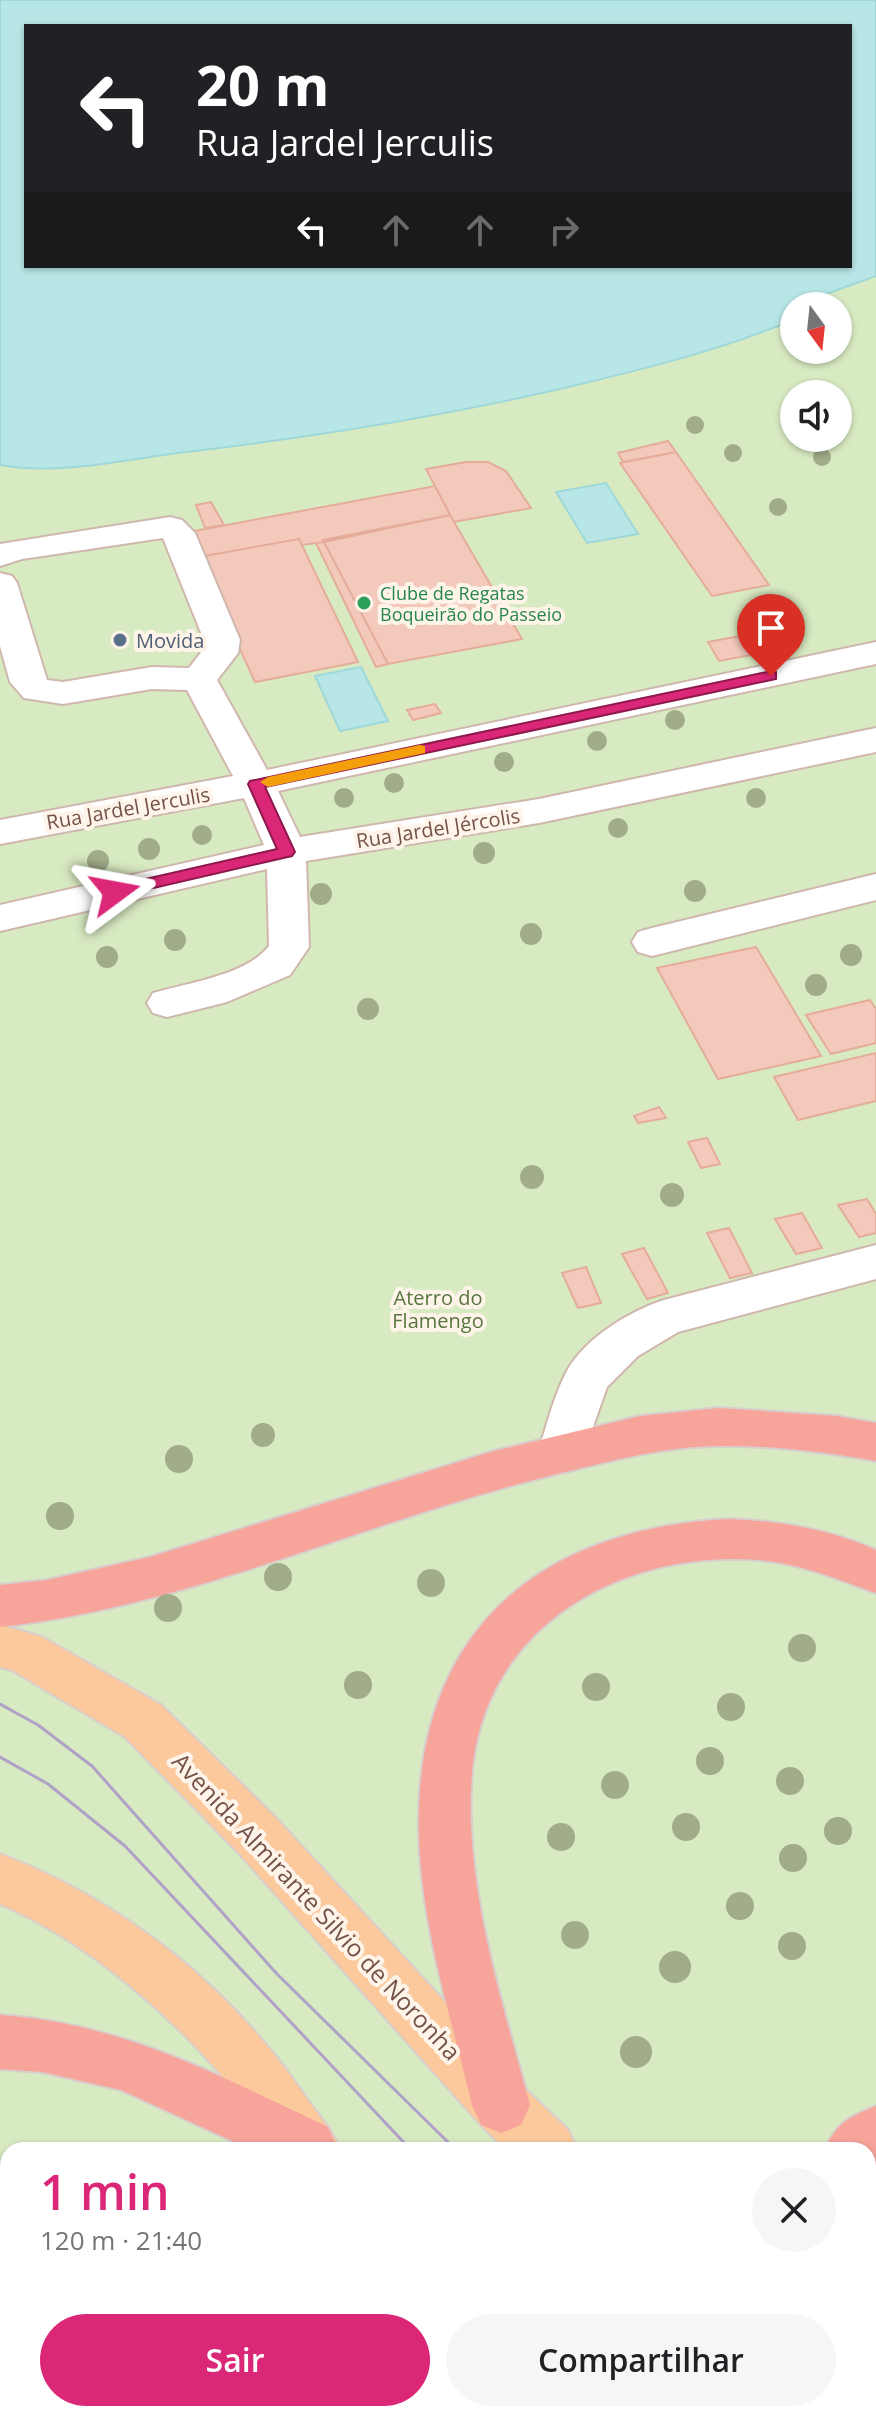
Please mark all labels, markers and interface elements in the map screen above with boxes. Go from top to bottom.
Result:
text: 20 m [196,46,330,122]
icon: left [64,56,168,160]
text: Rua Jardel Jerculis [196,118,494,167]
icon: left [290,208,334,252]
icon: ahead [374,208,418,252]
icon: ahead [458,208,502,252]
icon: right [542,208,586,252]
north arrow [780,292,852,364]
map controls [780,292,852,452]
button: sound [780,380,852,452]
place label: Clube de Regatas Boqueirão do Passeio [380,581,562,626]
marker: Clube de Regatas Boqueirão do Passeio [355,594,373,612]
pin [737,594,805,676]
icon: arrive [749,606,793,650]
place label: Movida [136,627,204,654]
marker: Movida [111,631,129,649]
street label: Rua Jardel Jerculis [44,780,212,836]
street label: Rua Jardel Jércolis [354,802,522,854]
position arrow [73,850,157,934]
park label: Aterro do Flamengo [392,1284,484,1334]
street label: Avenida Almirante Silvio de Noronha [165,1745,469,2067]
text: 1 min [40,2159,170,2224]
button: close [752,2168,836,2252]
text: 120 m · 21:40 [40,2222,202,2258]
button: Sair [40,2314,430,2406]
button: Compartilhar [446,2314,836,2406]

